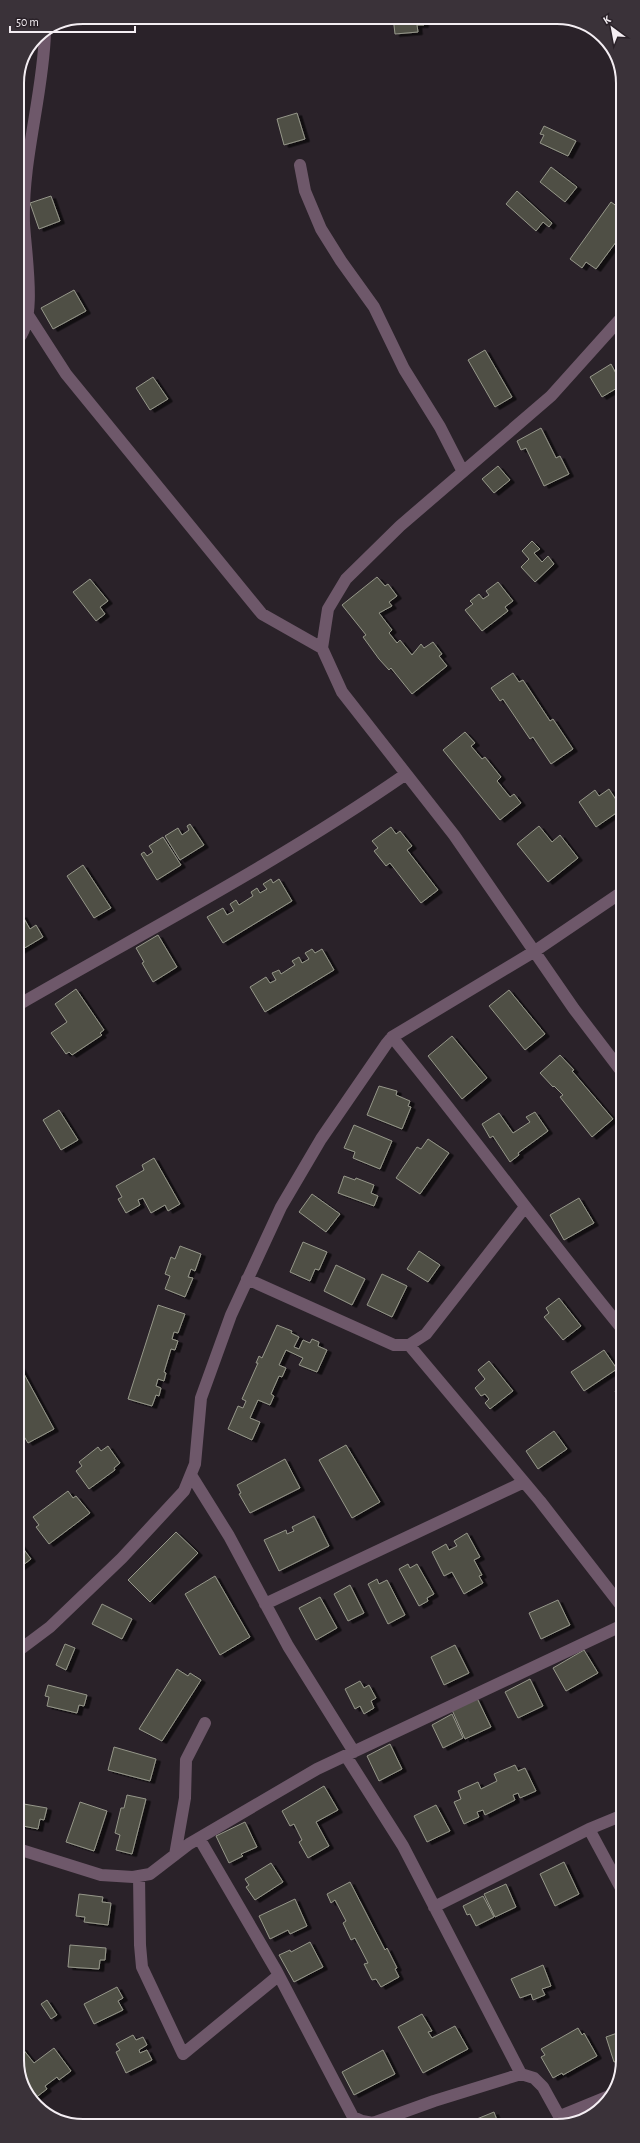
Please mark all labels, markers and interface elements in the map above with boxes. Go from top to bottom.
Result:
scale bar [10,8,135,34]
north arrow [592,8,632,48]
text: K [601,13,613,26]
text: 50 m [16,16,39,28]

